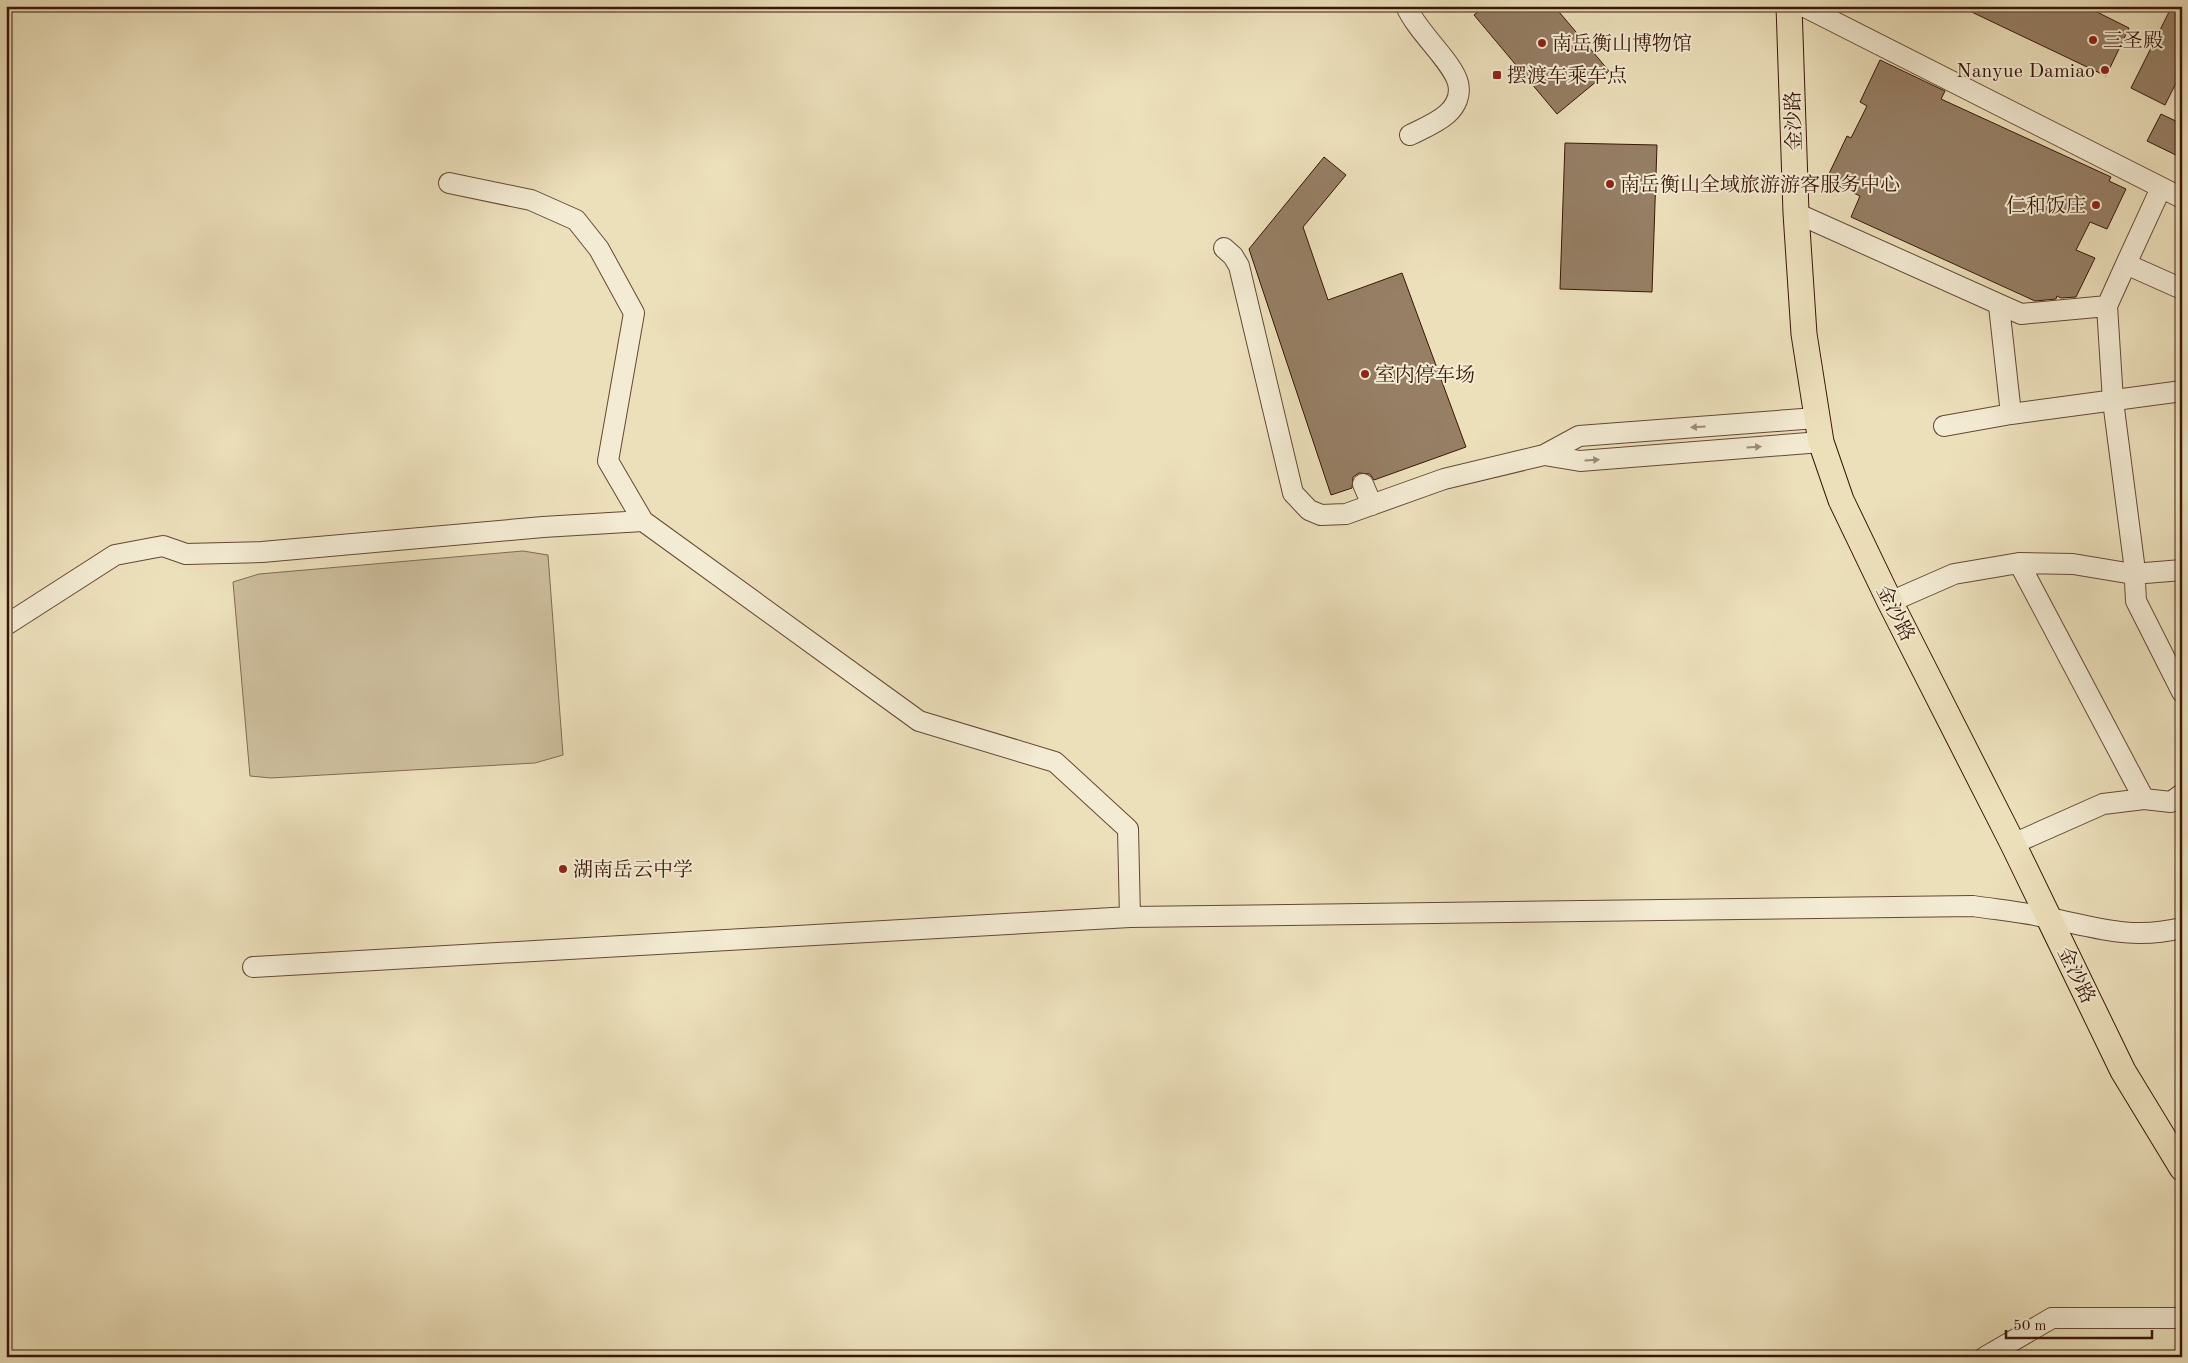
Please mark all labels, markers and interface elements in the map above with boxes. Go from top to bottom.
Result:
place label: 三圣殿 [2103,30,2163,52]
place label: 南岳衡山博物馆 [1552,33,1692,55]
marker: 三圣殿 [2087,34,2099,46]
marker: 南岳衡山博物馆 [1536,37,1548,49]
place label: Nanyue Damiao [1956,62,2095,82]
marker: Nanyue Damiao [2099,64,2111,76]
place label: 摆渡车乘车点 [1507,65,1627,87]
marker: 摆渡车乘车点 [1491,69,1503,81]
street label: 金沙路 [1782,91,1806,151]
place label: 南岳衡山全域旅游游客服务中心 [1620,174,1900,196]
marker: 南岳衡山全域旅游游客服务中心 [1604,178,1616,190]
place label: 仁和饭庄 [2006,195,2086,217]
marker: 仁和饭庄 [2090,199,2102,211]
place label: 室内停车场 [1375,364,1475,386]
marker: 室内停车场 [1359,368,1371,380]
one-way arrow [1689,424,1705,432]
one-way arrow [1747,443,1763,451]
one-way arrow [1585,455,1601,463]
street label: 金沙路 [1872,582,1919,645]
place label: 湖南岳云中学 [573,859,693,881]
marker: 湖南岳云中学 [557,863,569,875]
street label: 金沙路 [2053,944,2099,1007]
scale bar [2006,1308,2152,1340]
text: 50 m [2013,1319,2047,1334]

